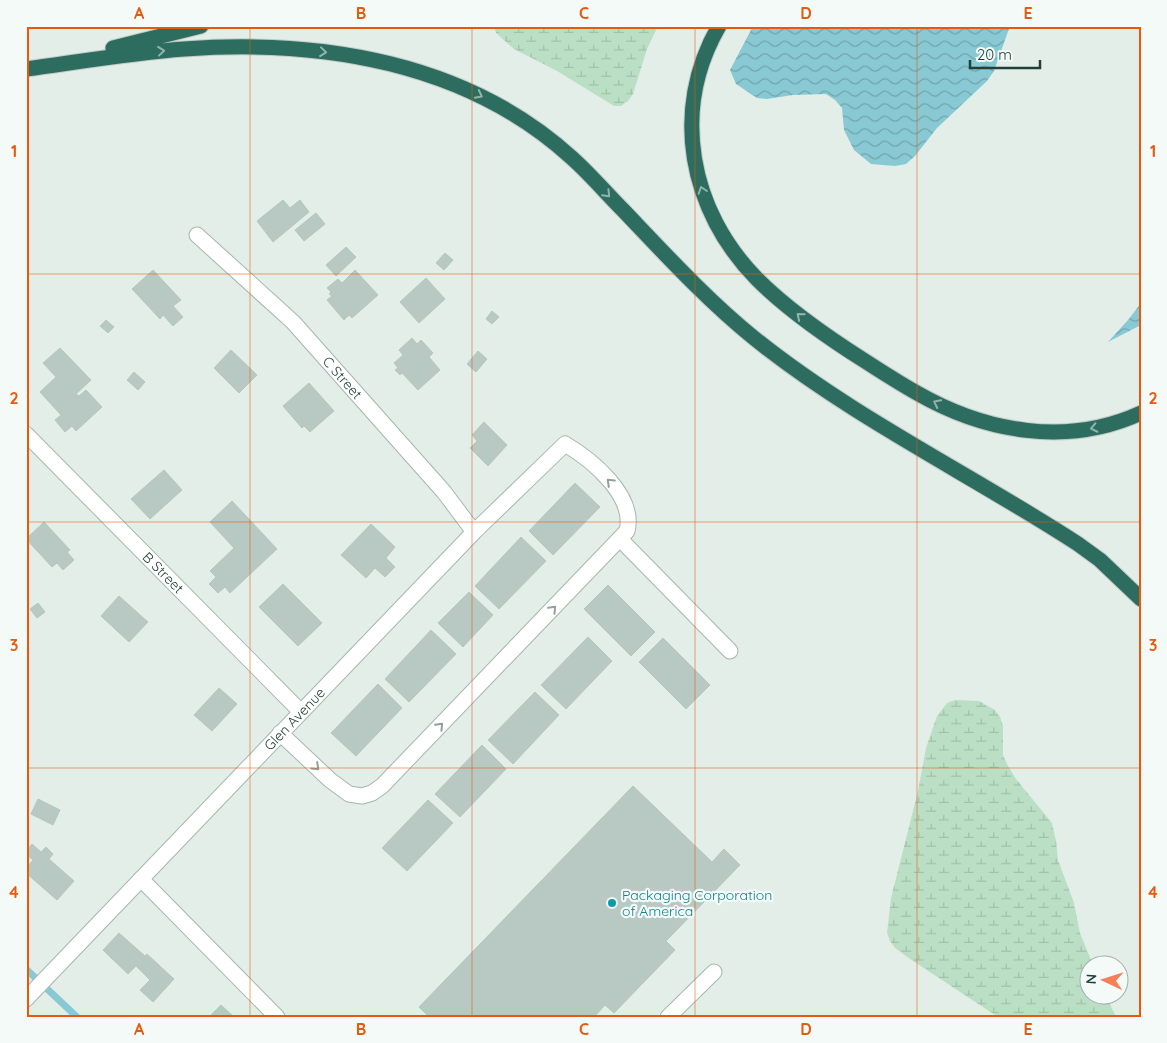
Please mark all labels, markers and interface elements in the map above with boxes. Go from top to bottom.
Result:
text: A [134,3,145,23]
text: B [356,3,366,23]
text: C [579,3,589,23]
text: D [800,3,812,23]
text: E [1023,3,1033,23]
scale bar [970,38,1040,70]
text: 20 m [977,45,1012,64]
one-way arrow [158,46,166,57]
one-way arrow [320,46,328,57]
one-way arrow [474,89,483,99]
text: 1 [11,141,17,161]
text: 1 [1150,141,1156,161]
one-way arrow [697,186,707,195]
one-way arrow [601,188,610,197]
one-way arrow [797,314,806,322]
street label: C Street [319,353,366,403]
text: 2 [9,388,19,408]
text: 2 [1148,388,1158,408]
one-way arrow [933,399,942,409]
one-way arrow [1090,422,1099,432]
one-way arrow [607,479,616,488]
street label: B Street [139,548,188,597]
one-way arrow [547,606,556,615]
text: 3 [10,635,18,655]
text: 3 [1149,635,1157,655]
street label: Glen Avenue [260,684,329,754]
one-way arrow [434,723,443,732]
one-way arrow [310,761,319,770]
text: 4 [9,882,19,902]
text: 4 [1148,882,1158,902]
place label: Packaging Corporation of America [622,886,772,920]
marker: Packaging Corporation of America [606,897,618,909]
north arrow [1080,956,1130,1006]
text: N [1082,973,1100,985]
text: A [134,1019,145,1039]
text: B [356,1019,366,1039]
text: C [579,1019,589,1039]
text: D [800,1019,812,1039]
text: E [1023,1019,1033,1039]

